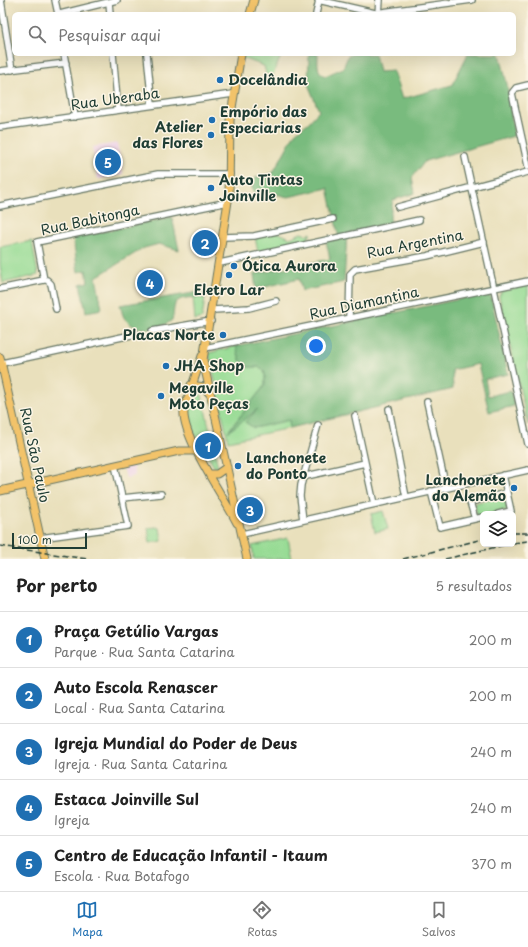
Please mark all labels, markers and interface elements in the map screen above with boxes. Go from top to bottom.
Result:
search box [12,12,516,56]
icon: search [26,23,48,45]
text: Pesquisar aqui [58,23,161,46]
place label: Docelândia [228,69,308,90]
marker: Docelândia [215,75,225,85]
street label: Rua Uberaba [69,82,161,115]
place label: Empório das Especiarias [220,101,307,138]
marker: Empório das Especiarias [207,115,217,125]
place label: Atelier das Flores [132,116,204,153]
marker: Atelier das Flores [206,130,216,140]
pin: 5 [95,147,121,177]
place label: Auto Tintas Joinville [219,169,303,206]
marker: Auto Tintas Joinville [206,183,216,193]
street label: Rua Babitonga [39,199,141,240]
street label: Rua Argentina [365,224,465,263]
pin: 2 [192,228,218,258]
place label: Ótica Aurora [242,255,337,276]
marker: Ótica Aurora [229,261,239,271]
pin: 4 [137,268,163,298]
marker: Eletro Lar [224,270,234,280]
place label: Eletro Lar [194,279,265,300]
street label: Rua Diamantina [307,281,421,324]
place label: Placas Norte [123,324,215,345]
marker: Placas Norte [218,330,228,340]
your location [306,336,326,356]
place label: JHA Shop [174,355,244,376]
marker: JHA Shop [161,361,171,371]
place label: Megaville Moto Peças [169,377,249,414]
marker: Megaville Moto Peças [156,391,166,401]
street label: Rua São Paulo [15,405,56,505]
pin: 1 [195,431,221,461]
place label: Lanchonete do Ponto [246,447,327,484]
marker: Lanchonete do Ponto [233,461,243,471]
place label: Lanchonete do Alemão [426,469,506,506]
marker: Lanchonete do Alemão [509,483,519,493]
pin: 3 [237,495,263,525]
map controls [480,511,516,547]
button: layers [480,511,516,547]
scale bar [12,531,87,550]
text: 100 m [18,531,52,548]
text: Por perto [16,572,97,598]
text: 5 resultados [435,576,512,595]
text: Praça Getúlio Vargas [54,619,218,642]
text: 1 [26,630,32,649]
text: 200 m [469,630,512,649]
text: Parque · Rua Santa Catarina [54,642,235,661]
text: Auto Escola Renascer [54,675,218,698]
text: 2 [24,686,34,705]
text: 200 m [469,686,512,705]
text: Local · Rua Santa Catarina [54,698,225,717]
text: Igreja Mundial do Poder de Deus [54,731,297,754]
text: 3 [25,742,33,761]
text: 240 m [470,742,512,761]
text: Igreja · Rua Santa Catarina [54,754,227,773]
text: Estaca Joinville Sul [54,787,199,810]
text: 4 [25,798,33,817]
text: 240 m [470,798,512,817]
text: Igreja [54,810,90,829]
text: Centro de Educação Infantil - Itaum [54,843,328,866]
text: 5 [25,854,33,873]
text: 370 m [471,854,512,873]
text: Escola · Rua Botafogo [54,866,190,885]
tab: Mapa [72,899,103,940]
tab: Rotas [247,899,277,940]
tab: Salvos [422,899,456,940]

